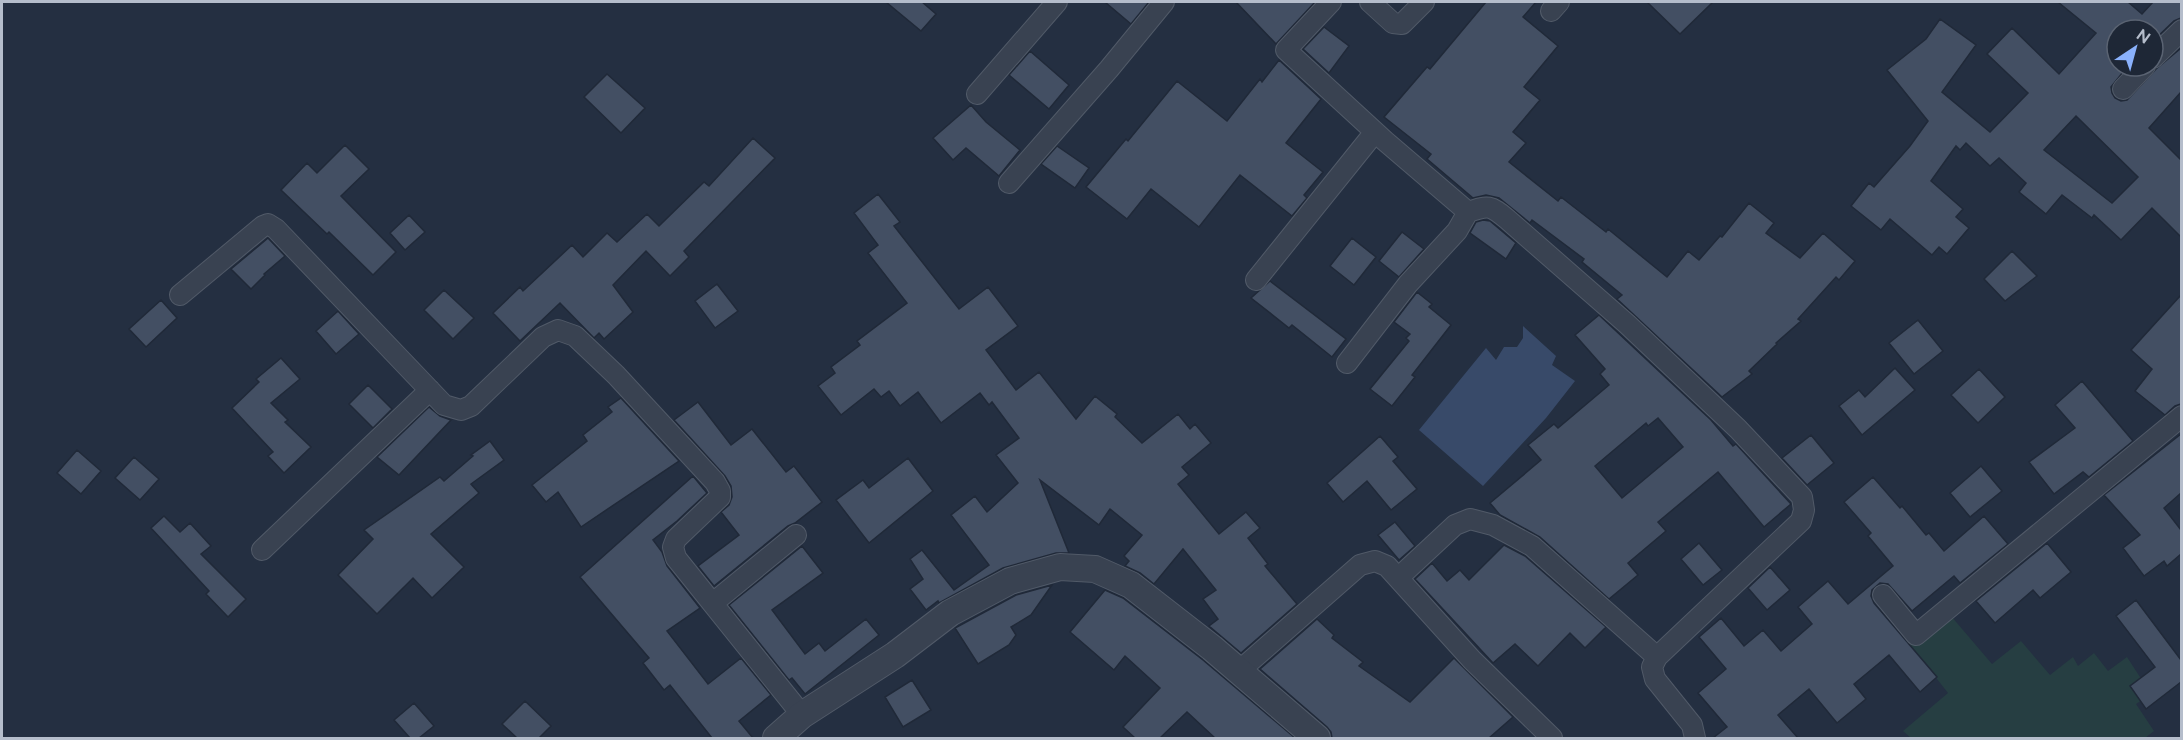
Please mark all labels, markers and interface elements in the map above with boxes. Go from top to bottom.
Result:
north arrow [2105,18,2165,78]
text: N [2133,25,2154,48]

